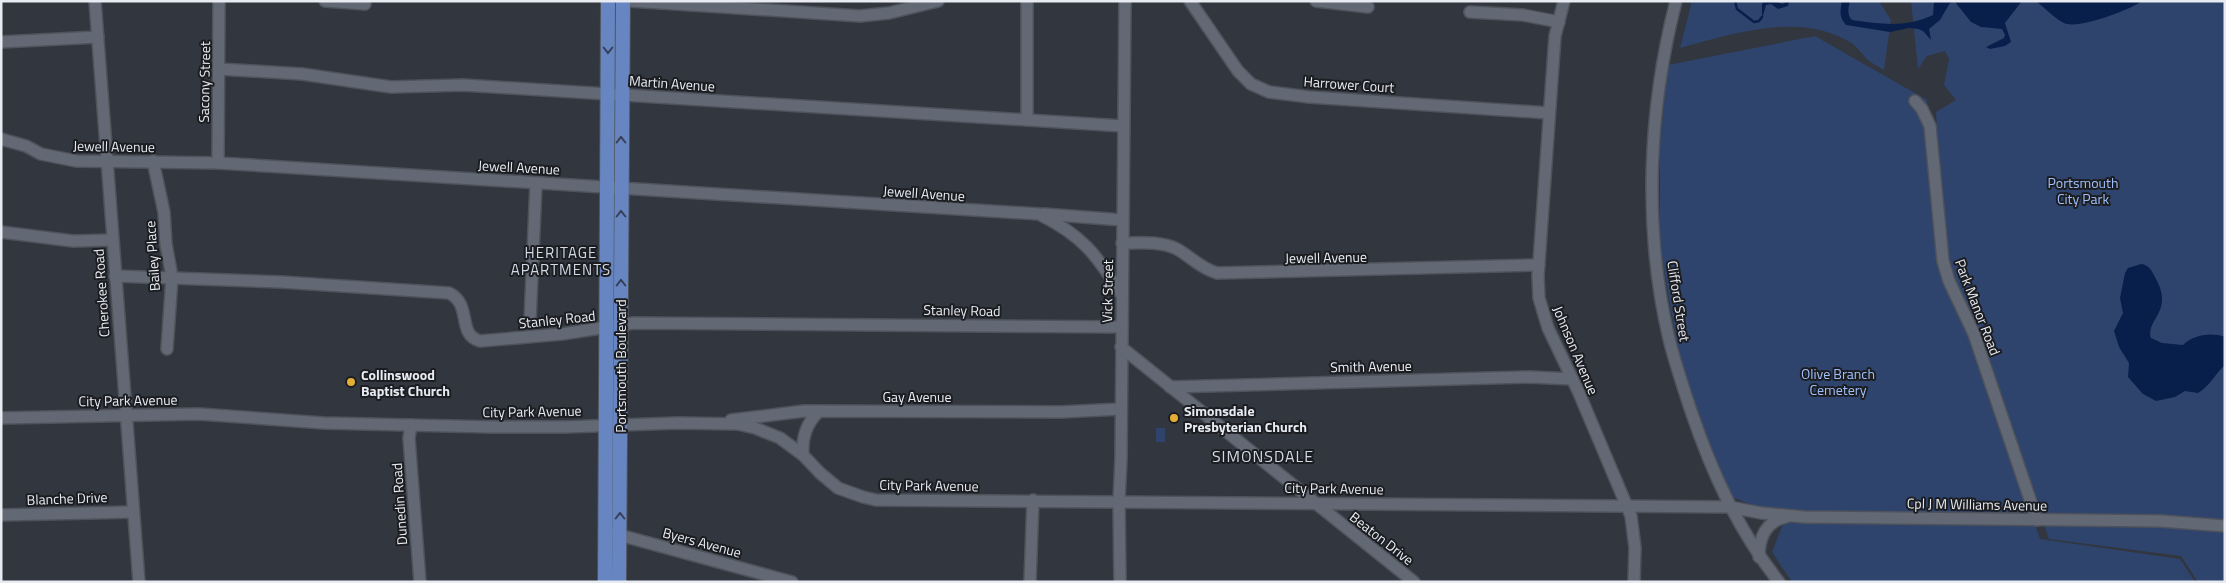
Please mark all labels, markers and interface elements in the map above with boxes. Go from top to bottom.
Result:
street label: Sacony Street [193,41,215,123]
one-way arrow [603,46,613,54]
street label: Martin Avenue [628,70,716,96]
street label: Harrower Court [1303,70,1395,98]
street label: Jewell Avenue [73,135,155,157]
one-way arrow [616,136,627,144]
street label: Jewell Avenue [478,154,560,180]
park label: Portsmouth City Park [2048,172,2118,209]
street label: Jewell Avenue [882,180,966,206]
one-way arrow [616,210,626,218]
street label: Bailey Place [139,220,165,292]
district label: HERITAGE APARTMENTS [511,241,611,281]
street label: Jewell Avenue [1285,246,1367,268]
street label: Cherokee Road [87,248,115,338]
street label: Park Manor Road [1950,256,2006,358]
street label: Vick Street [1096,259,1118,323]
street label: Clifford Street [1662,259,1696,343]
one-way arrow [616,279,626,286]
street label: Portsmouth Boulevard [610,299,631,433]
street label: Stanley Road [923,299,1001,321]
street label: Johnson Avenue [1548,302,1604,398]
street label: Stanley Road [517,305,597,333]
street label: Smith Avenue [1330,355,1412,377]
park label: Olive Branch Cemetery [1801,363,1875,400]
place label: Collinswood Baptist Church [361,364,450,401]
marker: Collinswood Baptist Church [345,376,357,388]
street label: Gay Avenue [882,386,952,407]
street label: City Park Avenue [78,389,178,411]
street label: City Park Avenue [482,400,582,422]
place label: Simonsdale Presbyterian Church [1184,400,1307,437]
marker: Simonsdale Presbyterian Church [1168,412,1180,424]
district label: SIMONSDALE [1212,444,1314,468]
street label: Dunedin Road [386,462,412,546]
street label: City Park Avenue [879,474,979,496]
street label: City Park Avenue [1284,477,1384,499]
street label: Blanche Drive [26,486,108,510]
street label: Cpl J M Williams Avenue [1907,492,2047,516]
street label: Beaton Drive [1345,506,1419,570]
one-way arrow [615,511,625,519]
street label: Byers Avenue [660,521,744,563]

